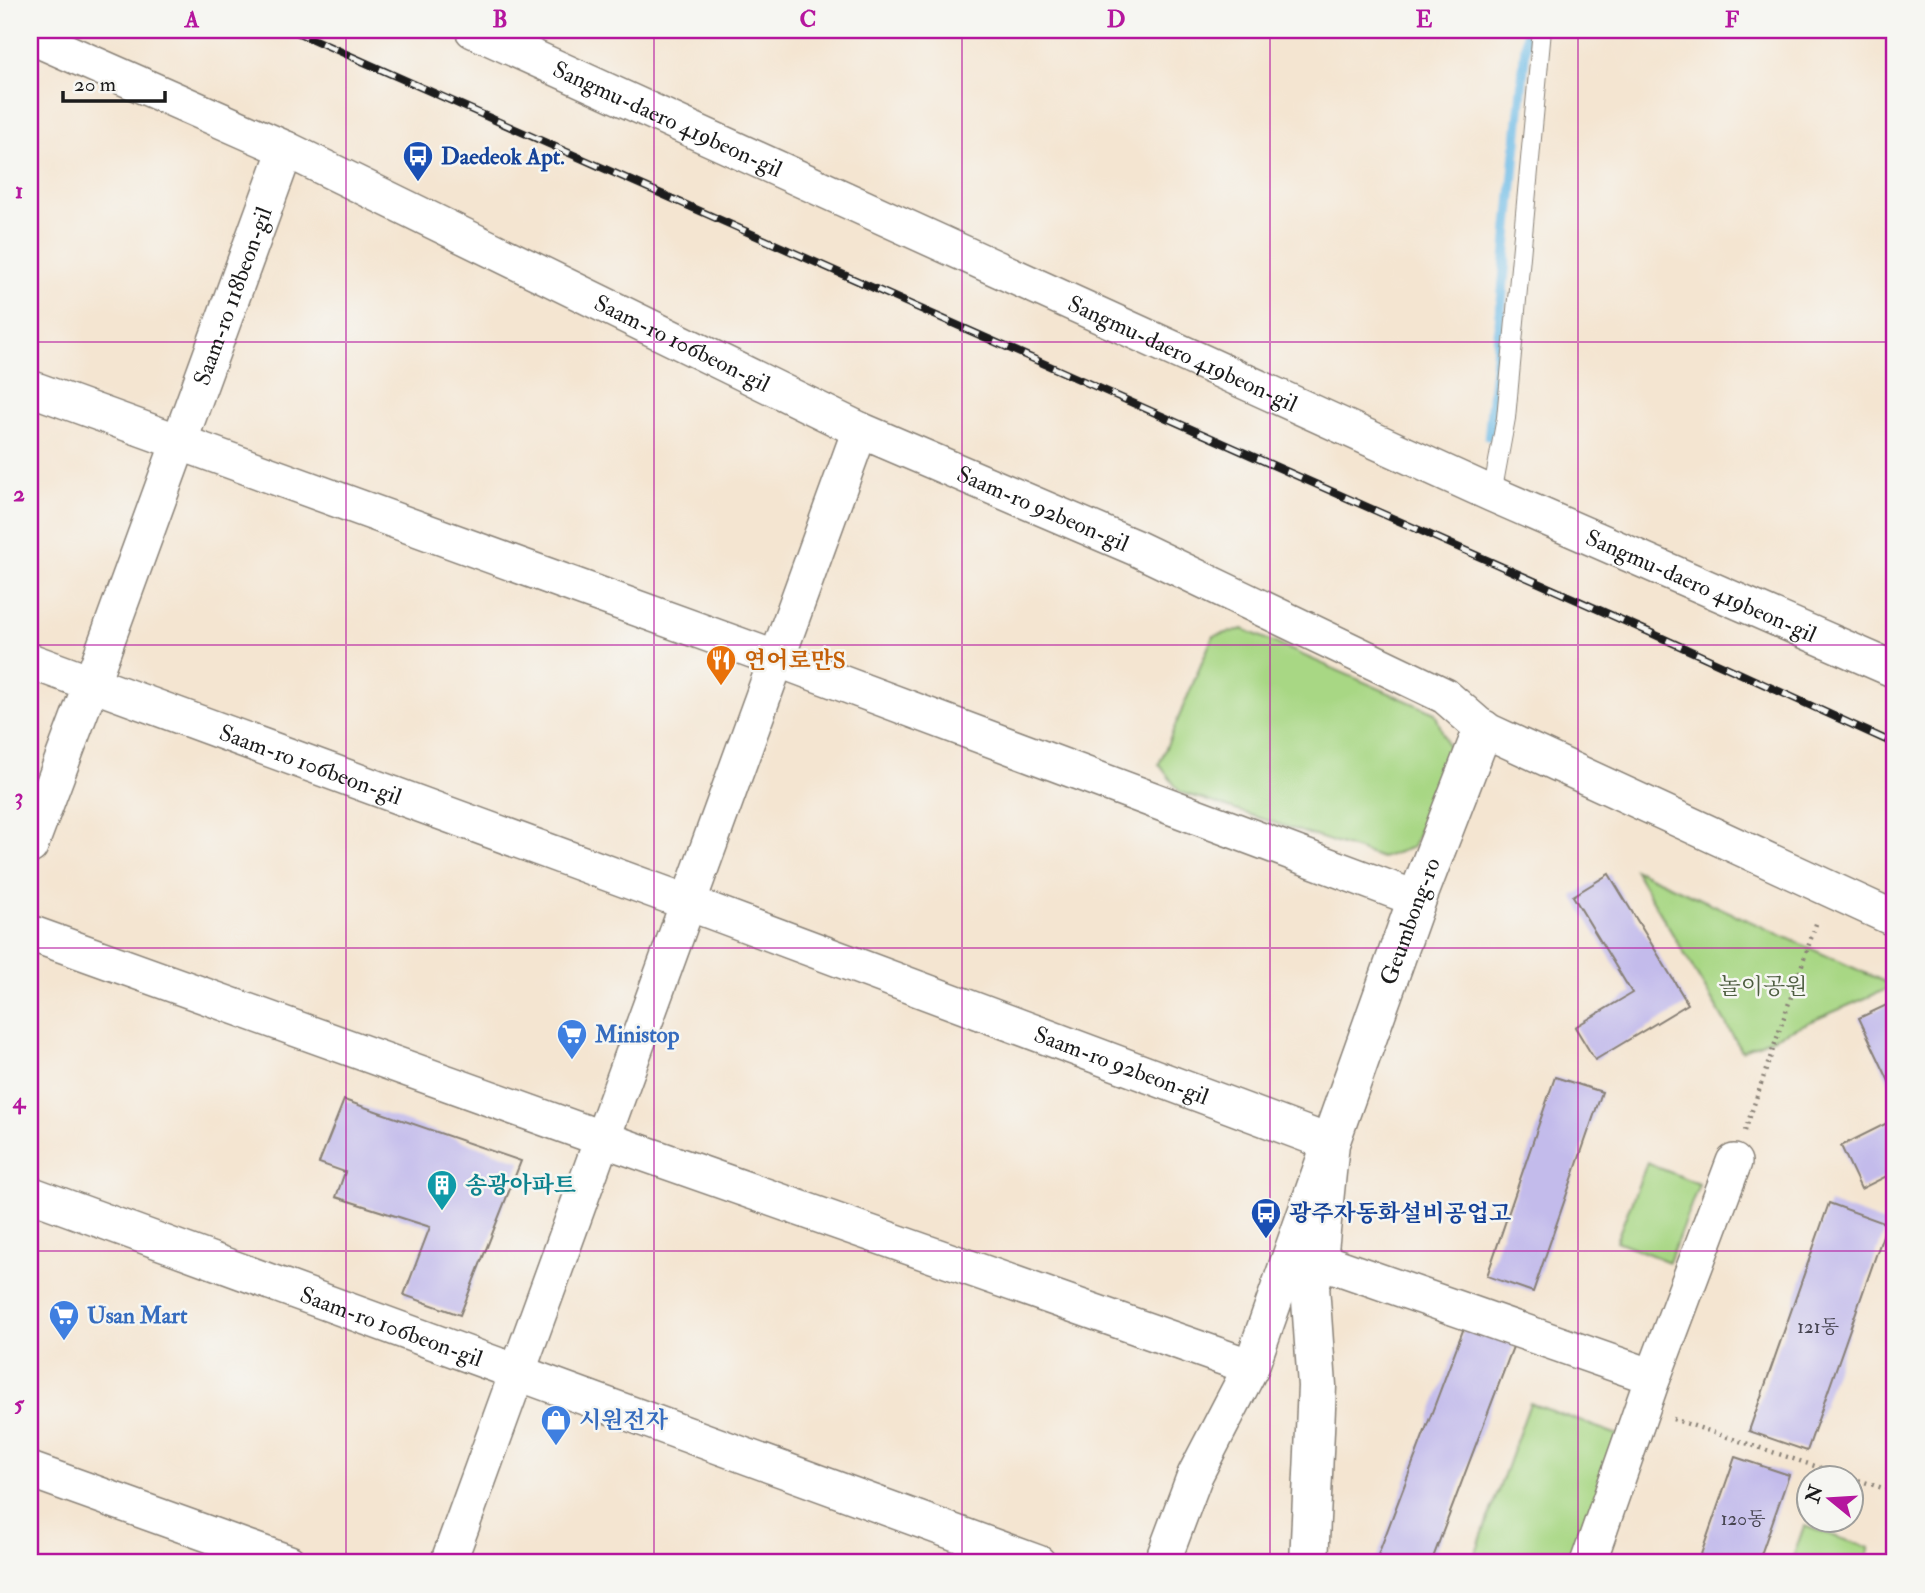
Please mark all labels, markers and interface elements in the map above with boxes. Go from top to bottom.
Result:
text: A [184,5,200,34]
text: B [492,5,508,34]
text: C [800,5,816,34]
text: D [1107,5,1125,34]
text: E [1416,5,1433,34]
text: F [1725,5,1740,34]
street label: Sangmu-daero 419beon-gil [549,54,787,183]
scale bar [63,60,164,104]
text: 20 m [74,71,116,98]
bus stop icon: Daedeok Apt. [401,139,435,183]
place label: Daedeok Apt. [441,142,565,172]
text: 1 [15,176,23,205]
street label: Saam-ro 118beon-gil [187,203,278,389]
street label: Saam-ro 106beon-gil [590,288,775,398]
street label: Sangmu-daero 419beon-gil [1064,288,1302,418]
street label: Saam-ro 92beon-gil [953,459,1134,558]
text: 2 [13,479,25,508]
street label: Sangmu-daero 419beon-gil [1581,522,1821,649]
restaurant icon: 연어로만S [704,643,738,687]
place label: 연어로만S [744,646,846,675]
street label: Saam-ro 106beon-gil [215,717,406,811]
text: 3 [15,782,23,811]
street label: Geumbong-ro [1373,853,1446,989]
park label: 놀이공원 [1719,972,1807,1001]
supermarket icon: Ministop [555,1017,589,1061]
street label: Saam-ro 92beon-gil [1030,1019,1213,1111]
place label: Ministop [594,1020,680,1050]
text: 4 [12,1086,27,1115]
building icon: 송광아파트 [425,1168,459,1212]
place label: 송광아파트 [465,1171,576,1200]
bus stop icon: 광주자동화설비공업고 [1249,1196,1283,1240]
place label: 광주자동화설비공업고 [1289,1199,1511,1228]
street label: Saam-ro 106beon-gil [296,1280,487,1373]
supermarket icon: Usan Mart [47,1298,81,1342]
place label: Usan Mart [87,1301,188,1330]
house number: 121동 [1797,1315,1839,1339]
text: 5 [14,1389,25,1418]
shop icon: 시원전자 [539,1403,573,1447]
place label: 시원전자 [579,1406,669,1435]
north arrow [1796,1464,1866,1534]
text: N [1800,1481,1829,1507]
house number: 120동 [1721,1507,1766,1531]

